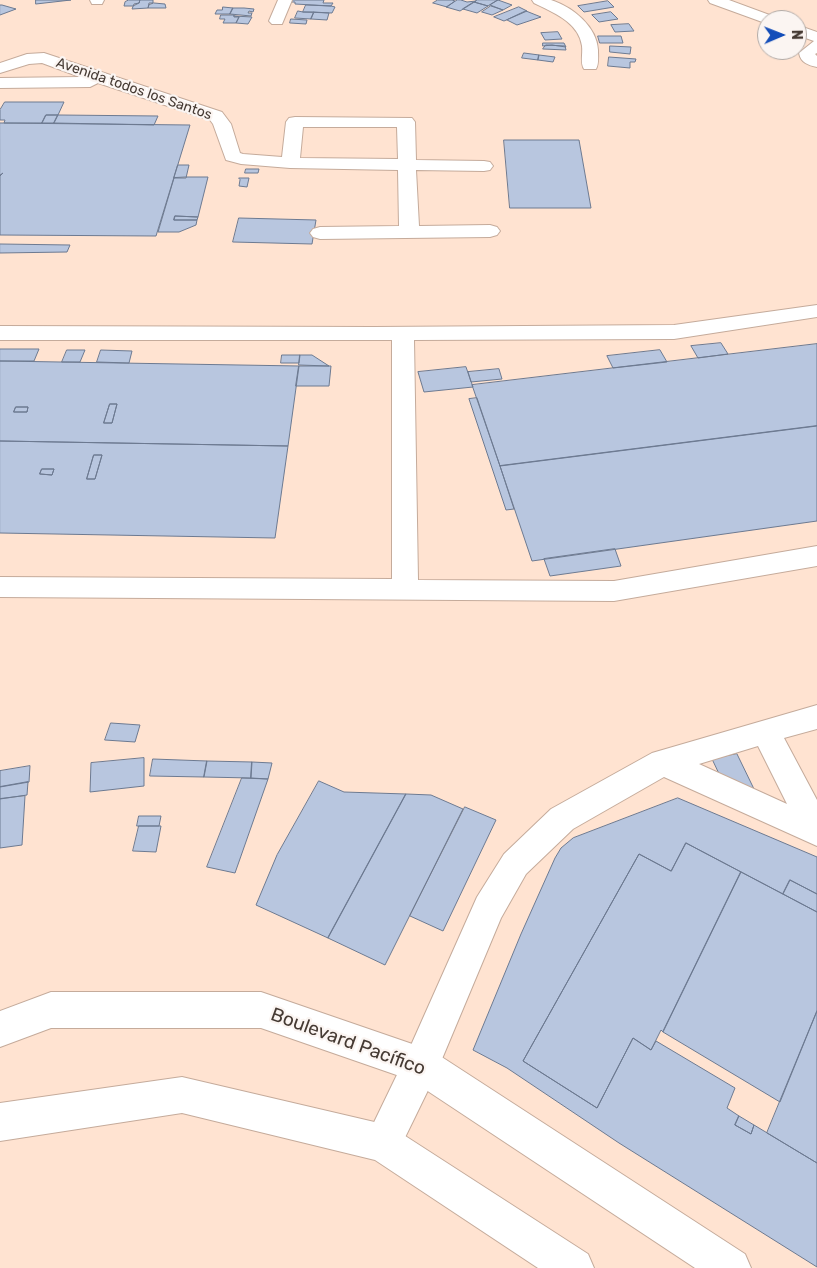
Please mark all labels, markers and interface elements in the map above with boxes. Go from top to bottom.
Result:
north arrow [757,10,807,60]
text: N [788,30,805,40]
street label: Avenida todos los Santos [54,54,214,124]
street label: Boulevard Pacífico [268,1003,428,1081]

